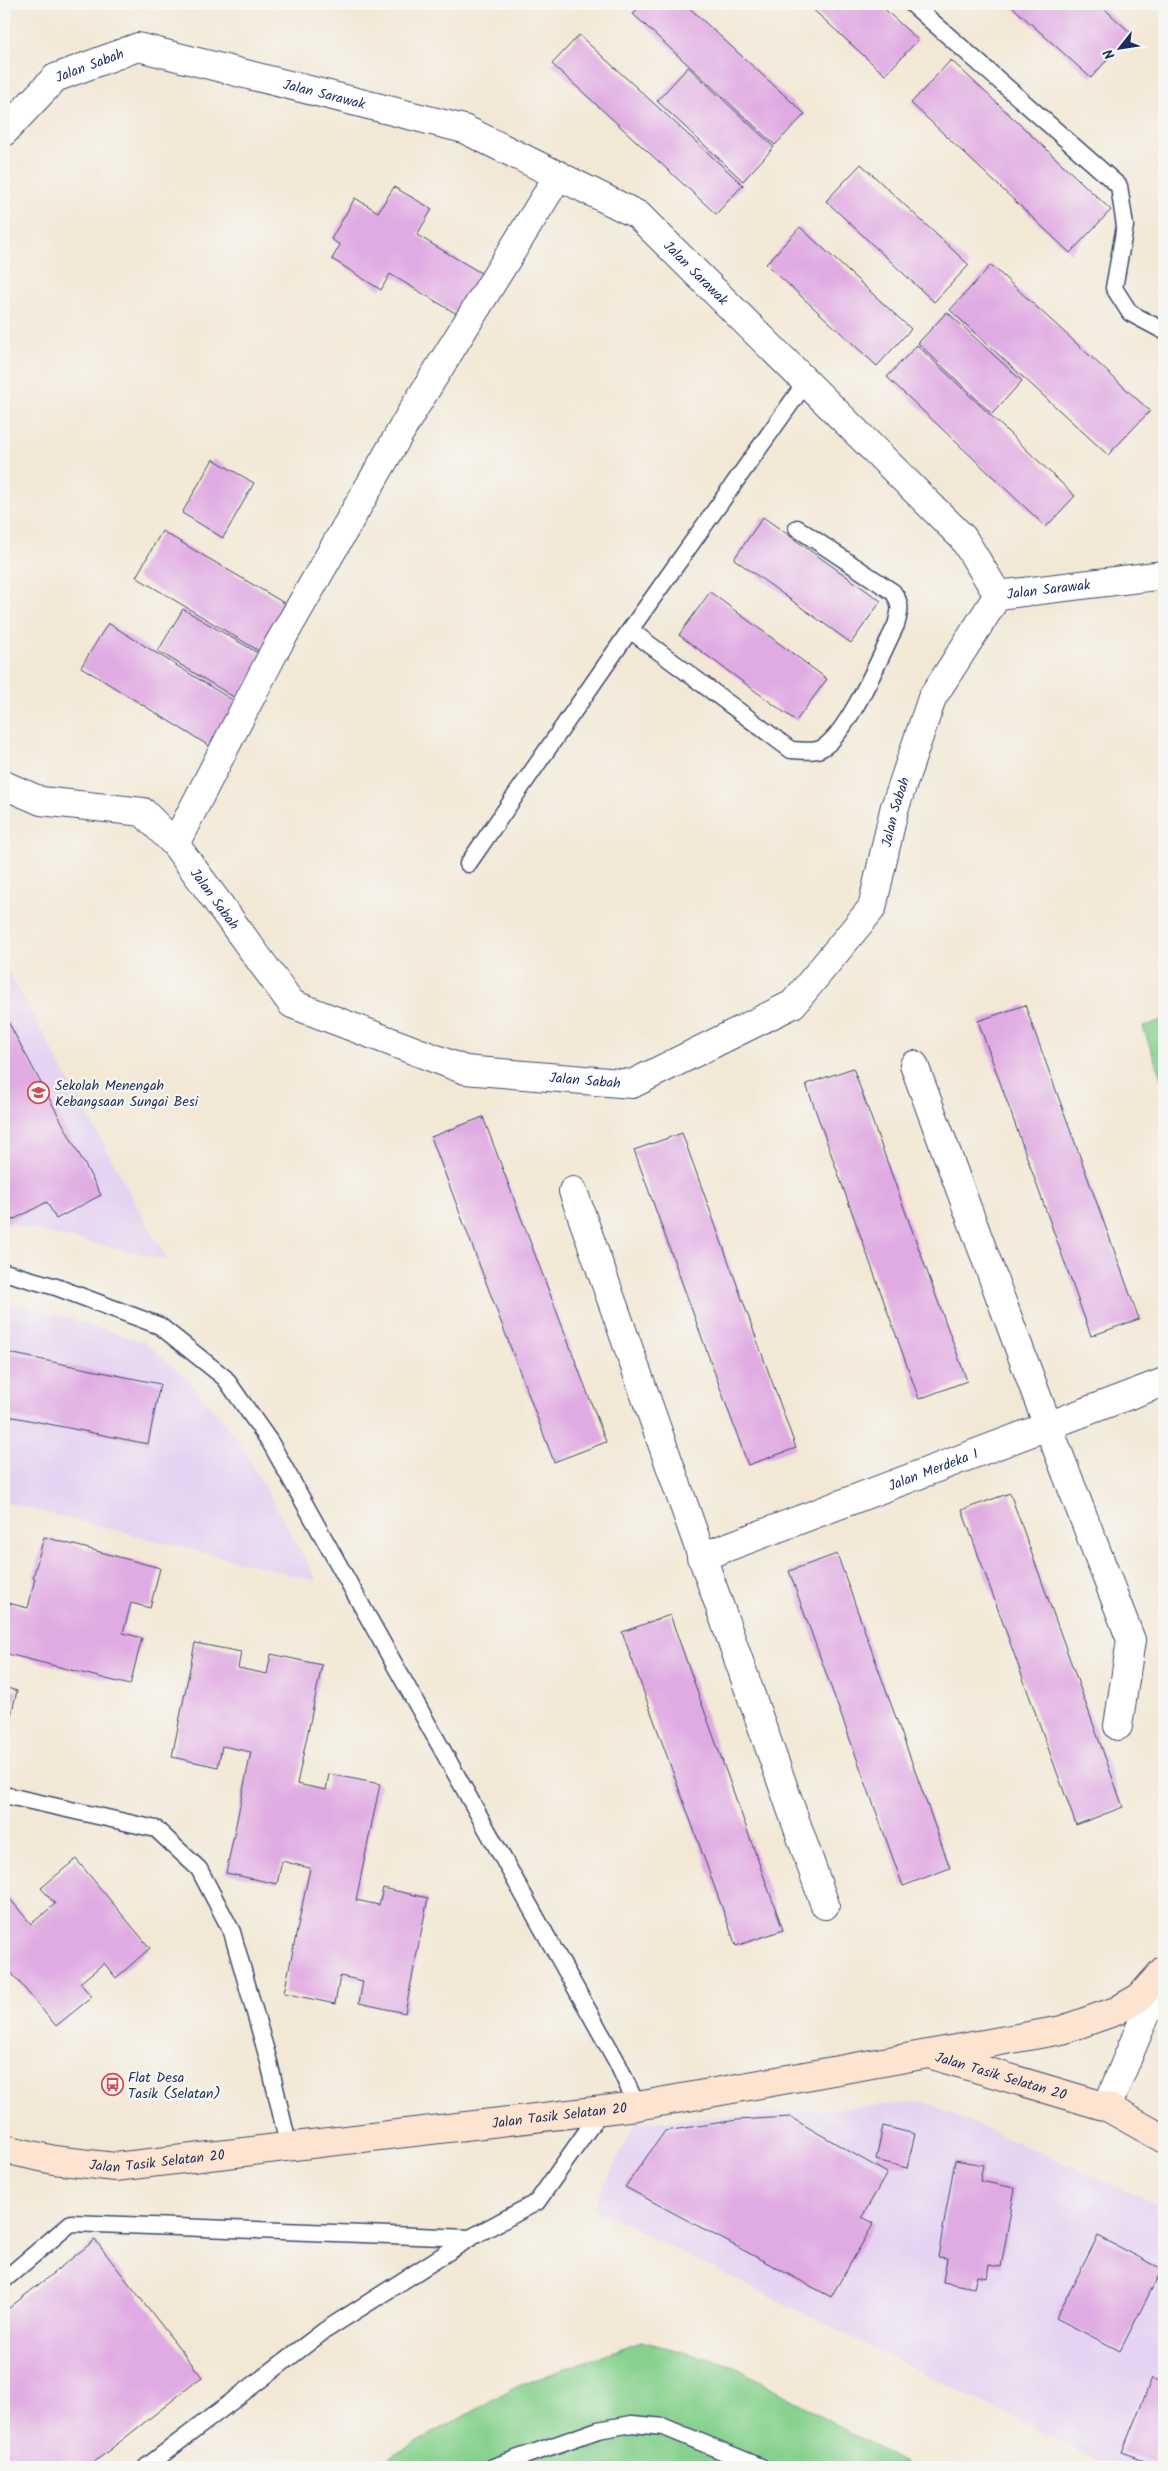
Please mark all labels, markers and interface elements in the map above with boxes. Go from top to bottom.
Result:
north arrow [1096,22,1146,72]
street label: Jalan Sabah [52,43,127,89]
text: N [1098,45,1121,63]
street label: Jalan Sarawak [281,74,368,116]
street label: Jalan Sarawak [658,236,733,311]
street label: Jalan Sarawak [1005,574,1092,606]
street label: Jalan Sabah [876,774,916,849]
street label: Jalan Sabah [184,864,244,935]
street label: Jalan Sabah [548,1067,622,1095]
place label: Sekolah Menengah Kebangsaan Sungai Besi [55,1075,199,1113]
school or university icon: Sekolah Menengah Kebangsaan Sungai Besi [27,1081,51,1105]
street label: Jalan Merdeka 1 [885,1443,982,1497]
street label: Jalan Tasik Selatan 20 [933,2047,1069,2106]
place label: Flat Desa Tasik (Selatan) [128,2067,221,2105]
bus stop icon: Flat Desa Tasik (Selatan) [100,2073,124,2097]
street label: Jalan Tasik Selatan 20 [491,2097,628,2135]
street label: Jalan Tasik Selatan 20 [88,2144,226,2179]

